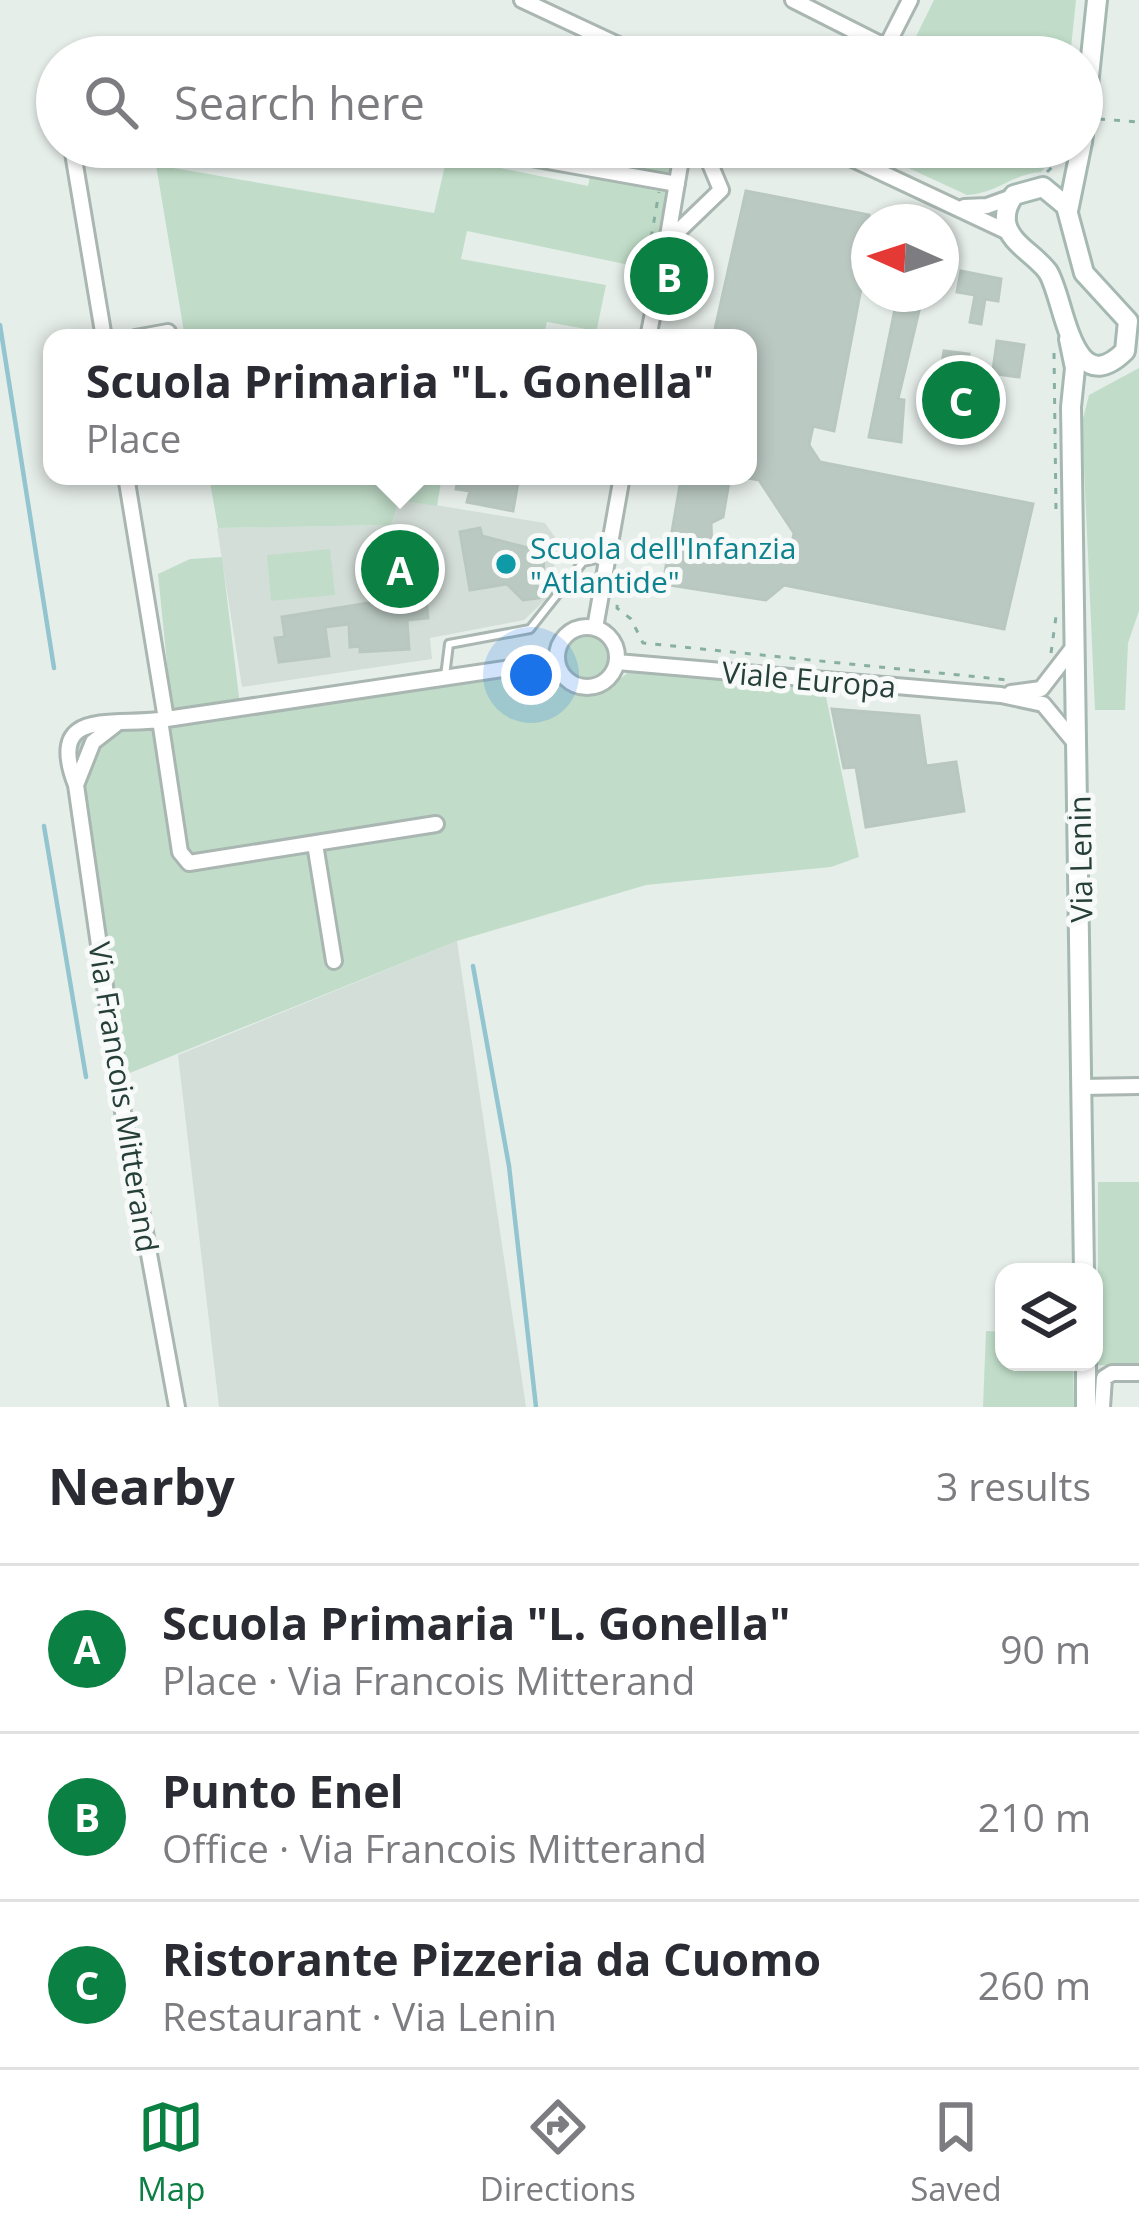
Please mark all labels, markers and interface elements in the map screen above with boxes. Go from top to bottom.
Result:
search box [36,36,1103,168]
icon: search [78,69,144,135]
text: Search here [174,72,425,133]
north arrow [851,204,959,312]
pin: B [630,231,708,321]
popup [43,329,757,485]
text: Scuola Primaria "L. Gonella" [86,350,714,411]
pin: C [922,355,1000,445]
text: Place [86,411,181,464]
pin: A [361,524,439,614]
place label: Scuola dell'Infanzia "Atlantide" [530,527,796,602]
marker: Scuola dell'Infanzia "Atlantide" [493,551,519,577]
your location [501,645,561,705]
street label: Viale Europa [720,651,898,707]
street label: Via Lenin [1058,795,1102,923]
street label: Via Francois Mitterand [79,939,169,1255]
map controls [995,1263,1103,1371]
button: layers [995,1263,1103,1371]
text: Nearby [48,1450,235,1520]
text: 3 results [936,1459,1091,1512]
text: Scuola Primaria "L. Gonella" [162,1592,790,1653]
text: A [74,1622,100,1675]
text: 90 m [1000,1622,1091,1675]
text: Place · Via Francois Mitterand [162,1653,695,1706]
text: Punto Enel [162,1760,404,1821]
text: B [74,1790,100,1843]
text: 210 m [978,1790,1091,1843]
text: Office · Via Francois Mitterand [162,1821,707,1874]
text: Ristorante Pizzeria da Cuomo [162,1928,821,1989]
text: C [75,1958,99,2011]
text: 260 m [978,1958,1091,2011]
text: Restaurant · Via Lenin [162,1989,557,2042]
tab: Map [137,2094,205,2211]
tab: Directions [480,2094,636,2211]
tab: Saved [910,2094,1002,2211]

